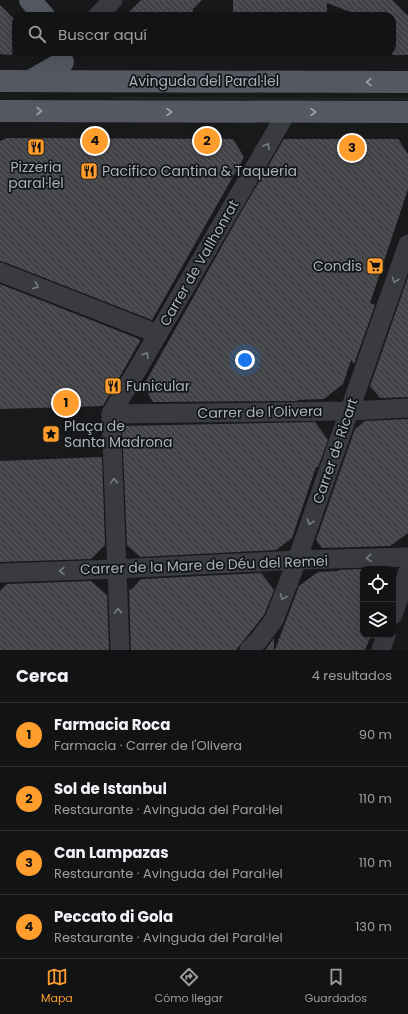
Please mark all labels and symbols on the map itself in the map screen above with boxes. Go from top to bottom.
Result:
street label: Avinguda del Paral·lel [129,71,279,91]
one-way arrow [366,78,372,86]
one-way arrow [36,107,42,115]
one-way arrow [166,108,172,116]
one-way arrow [310,108,316,116]
pin: 4 [82,126,108,156]
pin: 2 [194,126,220,156]
pin: 3 [339,133,365,163]
restaurant icon: Pizzeria paral·lel [26,137,46,157]
one-way arrow [263,143,270,150]
place label: Pizzeria paral·lel [8,157,64,193]
restaurant icon: Pacifico Cantina & Taqueria [79,161,99,181]
place label: Pacifico Cantina & Taqueria [102,161,297,181]
street label: Carrer de Vallhonrat [155,196,243,330]
place label: Condis [313,256,362,276]
supermarket icon: Condis [365,256,385,276]
one-way arrow [391,277,400,284]
one-way arrow [33,282,40,290]
your location [235,350,255,370]
one-way arrow [142,352,149,359]
restaurant icon: Funicular [103,376,123,396]
place label: Funicular [126,376,190,396]
pin: 1 [53,388,79,418]
street label: Carrer de Ricart [308,396,362,506]
street label: Carrer de l'Olivera [197,401,323,423]
place label: Plaça de Santa Madrona [64,416,173,452]
place icon: Plaça de Santa Madrona [41,424,61,444]
one-way arrow [109,478,118,484]
one-way arrow [307,518,315,525]
street label: Carrer de la Mare de Déu del Remei [80,551,328,579]
one-way arrow [366,554,372,562]
one-way arrow [59,567,65,575]
one-way arrow [280,593,288,600]
one-way arrow [114,608,123,614]

